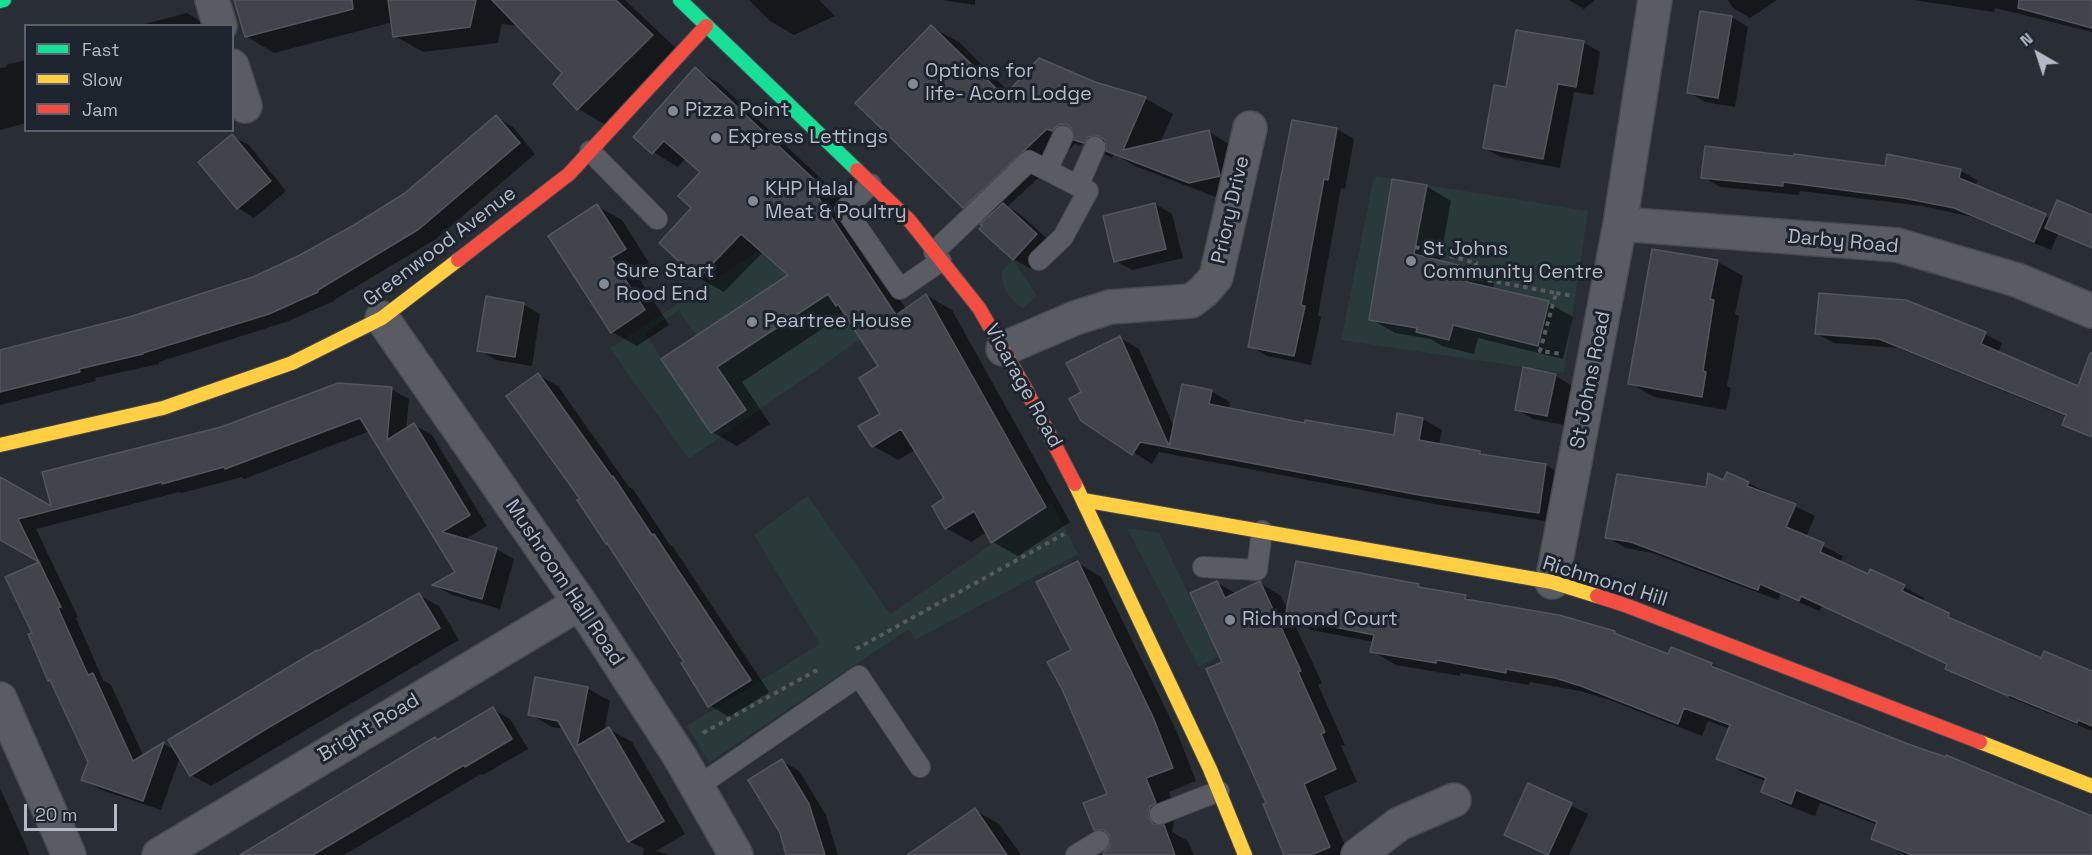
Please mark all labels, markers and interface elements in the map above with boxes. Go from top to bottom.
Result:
legend [24,24,234,132]
north arrow [2008,24,2068,84]
text: N [2016,28,2037,51]
text: Fast [82,38,119,61]
place label: Options for life- Acorn Lodge [925,60,1092,107]
text: Slow [82,68,123,91]
marker: Options for life- Acorn Lodge [906,77,920,91]
text: Jam [82,98,118,121]
place label: Pizza Point [685,99,789,123]
marker: Pizza Point [666,104,680,118]
place label: Express Lettings [728,126,888,150]
marker: Express Lettings [709,131,723,145]
street label: Priory Drive [1207,154,1255,266]
place label: KHP Halal Meat & Poultry [765,178,907,225]
street label: Greenwood Avenue [359,182,521,312]
marker: KHP Halal Meat & Poultry [746,194,760,208]
street label: Darby Road [1786,225,1900,259]
place label: St Johns Community Centre [1423,238,1603,285]
marker: St Johns Community Centre [1404,254,1418,268]
place label: Sure Start Rood End [616,260,714,307]
marker: Sure Start Rood End [597,277,611,291]
street label: St Johns Road [1566,309,1616,451]
place label: Peartree House [764,310,912,334]
marker: Peartree House [745,315,759,329]
street label: Vicarage Road [979,320,1067,452]
street label: Mushroom Hall Road [499,495,629,671]
street label: Richmond Hill [1540,552,1670,612]
place label: Richmond Court [1242,608,1398,632]
marker: Richmond Court [1223,613,1237,627]
street label: Bright Road [314,688,424,768]
scale bar [27,792,120,830]
text: 20 m [35,803,78,826]

